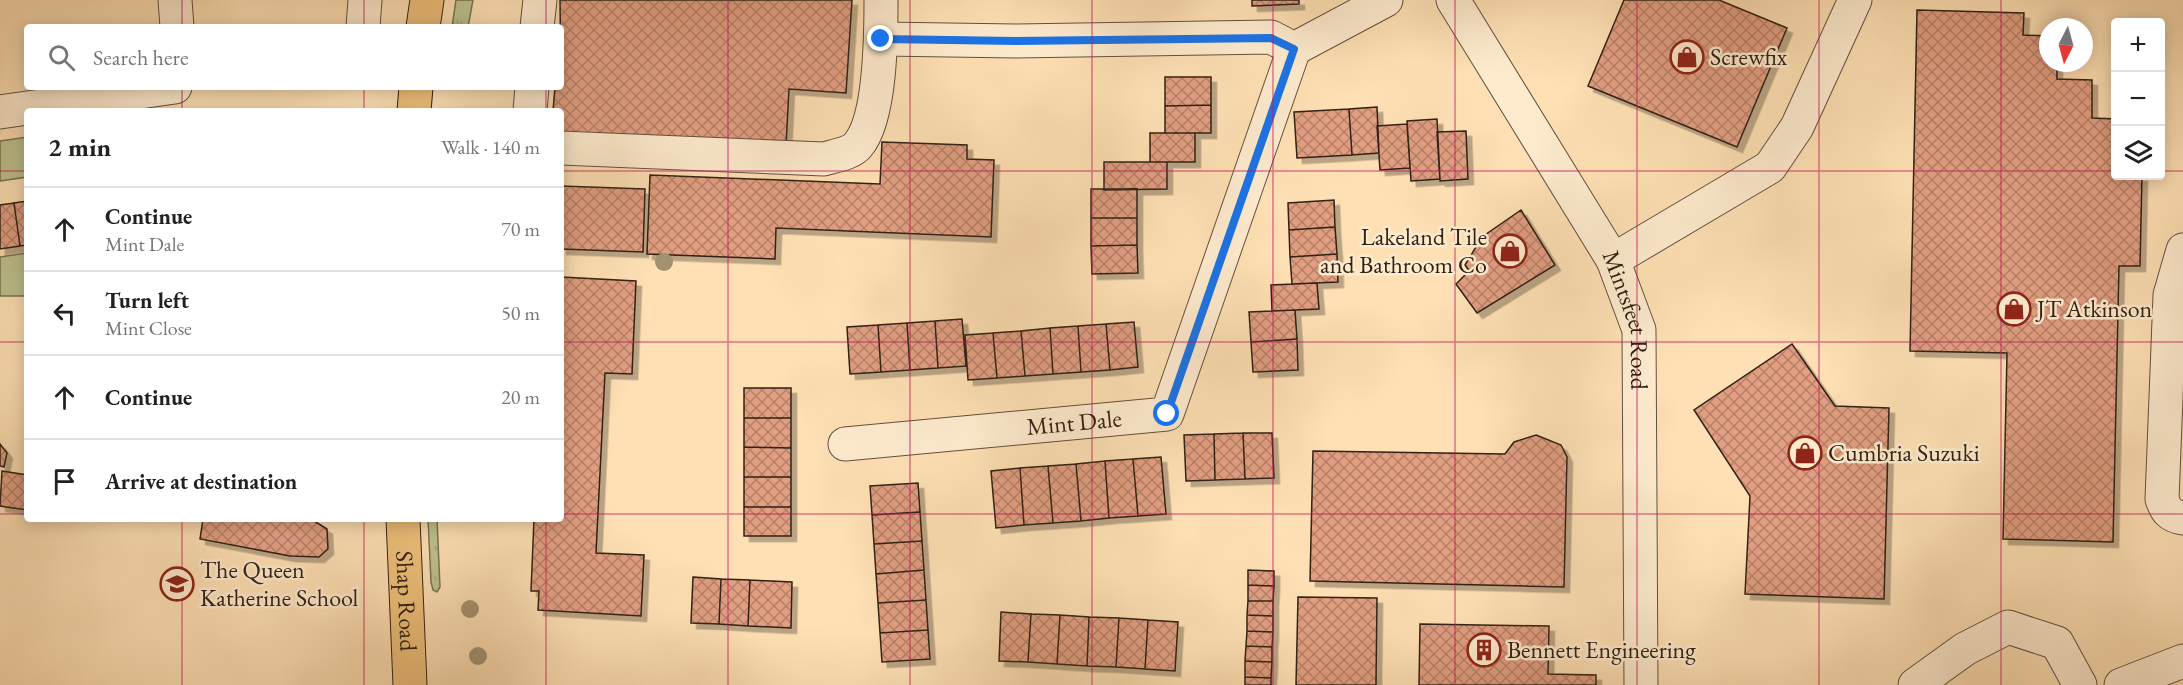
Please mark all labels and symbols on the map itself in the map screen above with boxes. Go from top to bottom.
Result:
north arrow [2039,18,2093,72]
route end [867,25,893,51]
shop icon: Screwfix [1669,39,1705,75]
place label: Screwfix [1710,41,1788,72]
place label: Lakeland Tile and Bathroom Co [1320,221,1487,280]
shop icon: Lakeland Tile and Bathroom Co [1492,233,1528,269]
street label: Mintsfeet Road [1596,246,1655,391]
shop icon: JT Atkinson [1996,291,2032,327]
place label: JT Atkinson [2035,293,2153,324]
route start [1153,400,1179,426]
street label: Mint Dale [1025,402,1123,442]
shop icon: Cumbria Suzuki [1787,435,1823,471]
place label: Cumbria Suzuki [1828,437,1980,468]
street label: Shap Road [389,550,425,653]
place label: The Queen Katherine School [200,554,359,613]
school or university icon: The Queen Katherine School [159,566,195,602]
building icon: Bennett Engineering [1466,632,1502,668]
place label: Bennett Engineering [1507,634,1696,665]

